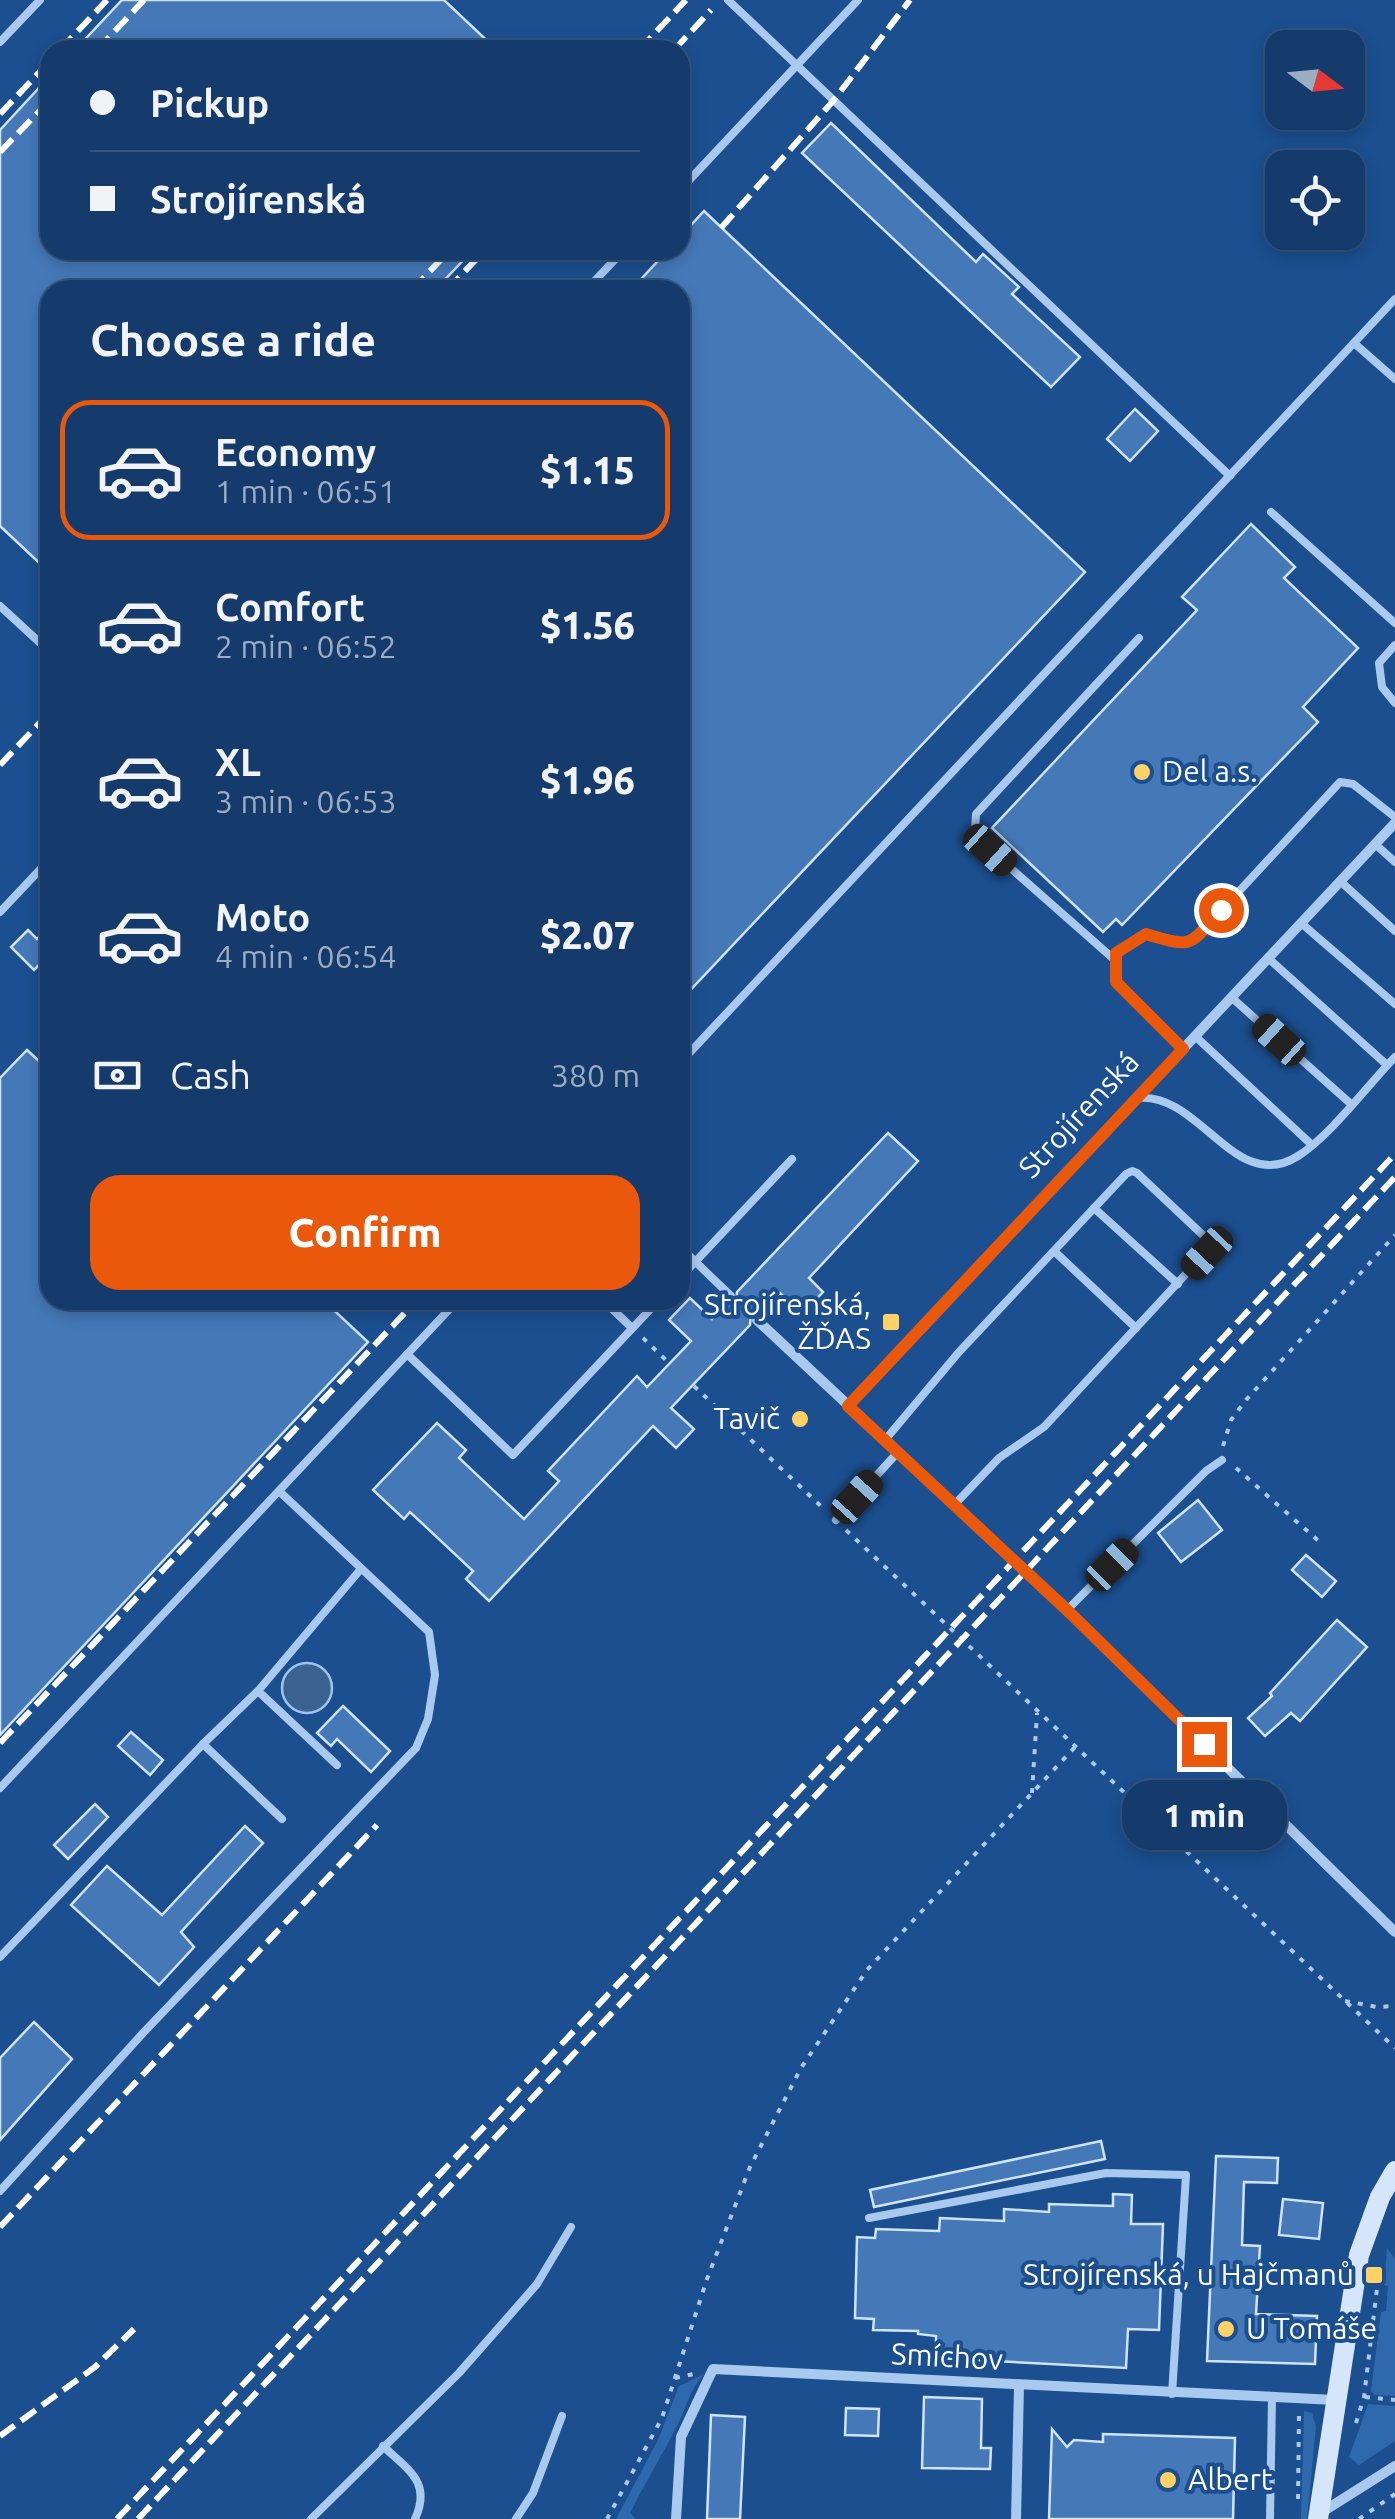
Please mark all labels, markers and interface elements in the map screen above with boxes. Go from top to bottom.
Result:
north arrow [1265,30,1365,130]
map controls [1265,30,1365,250]
text: Pickup [150,82,269,124]
button: locate [1265,150,1365,250]
text: Strojírenská [150,178,366,220]
text: Choose a ride [90,314,376,365]
icon: car [95,425,185,515]
text: Economy [215,431,376,473]
text: $1.15 [540,449,635,491]
text: 1 min · 06:51 [215,473,397,509]
icon: car [95,580,185,670]
text: Comfort [215,586,365,628]
text: $1.56 [540,604,635,646]
text: 2 min · 06:52 [215,628,397,664]
icon: car [95,735,185,825]
text: XL [215,741,261,783]
place label: Del a.s. [1162,754,1258,788]
text: $1.96 [540,759,635,801]
marker: Del a.s. [1131,761,1153,783]
text: 3 min · 06:53 [215,783,397,819]
car [958,819,1022,881]
route start [1199,888,1244,933]
icon: car [95,890,185,980]
text: Moto [215,896,310,938]
text: $2.07 [540,914,635,956]
text: 4 min · 06:54 [215,938,397,974]
car [1247,1009,1311,1071]
street label: Strojírenská [1011,1044,1145,1184]
icon: cash [90,1048,145,1103]
text: Cash [170,1054,251,1096]
text: 380 m [551,1057,640,1093]
button: Confirm [90,1175,640,1290]
car [1176,1221,1238,1285]
place label: Strojírenská, ŽĎAS [704,1287,871,1355]
marker: Strojírenská, ŽĎAS [880,1311,902,1333]
place label: Tavič [713,1401,780,1435]
marker: Tavič [789,1408,811,1430]
car [826,1465,888,1529]
car [1080,1533,1144,1597]
route end [1182,1722,1227,1767]
callout: 1 min [1122,1779,1286,1849]
text: 1 min [1164,1797,1245,1833]
place label: Strojírenská, u Hajčmanů [1023,2257,1354,2291]
marker: Strojírenská, u Hajčmanů [1363,2264,1385,2286]
place label: U Tomáše [1246,2311,1377,2345]
marker: U Tomáše [1215,2318,1237,2340]
street label: Smíchov [890,2336,1004,2376]
place label: Albert [1188,2462,1273,2496]
marker: Albert [1157,2469,1179,2491]

